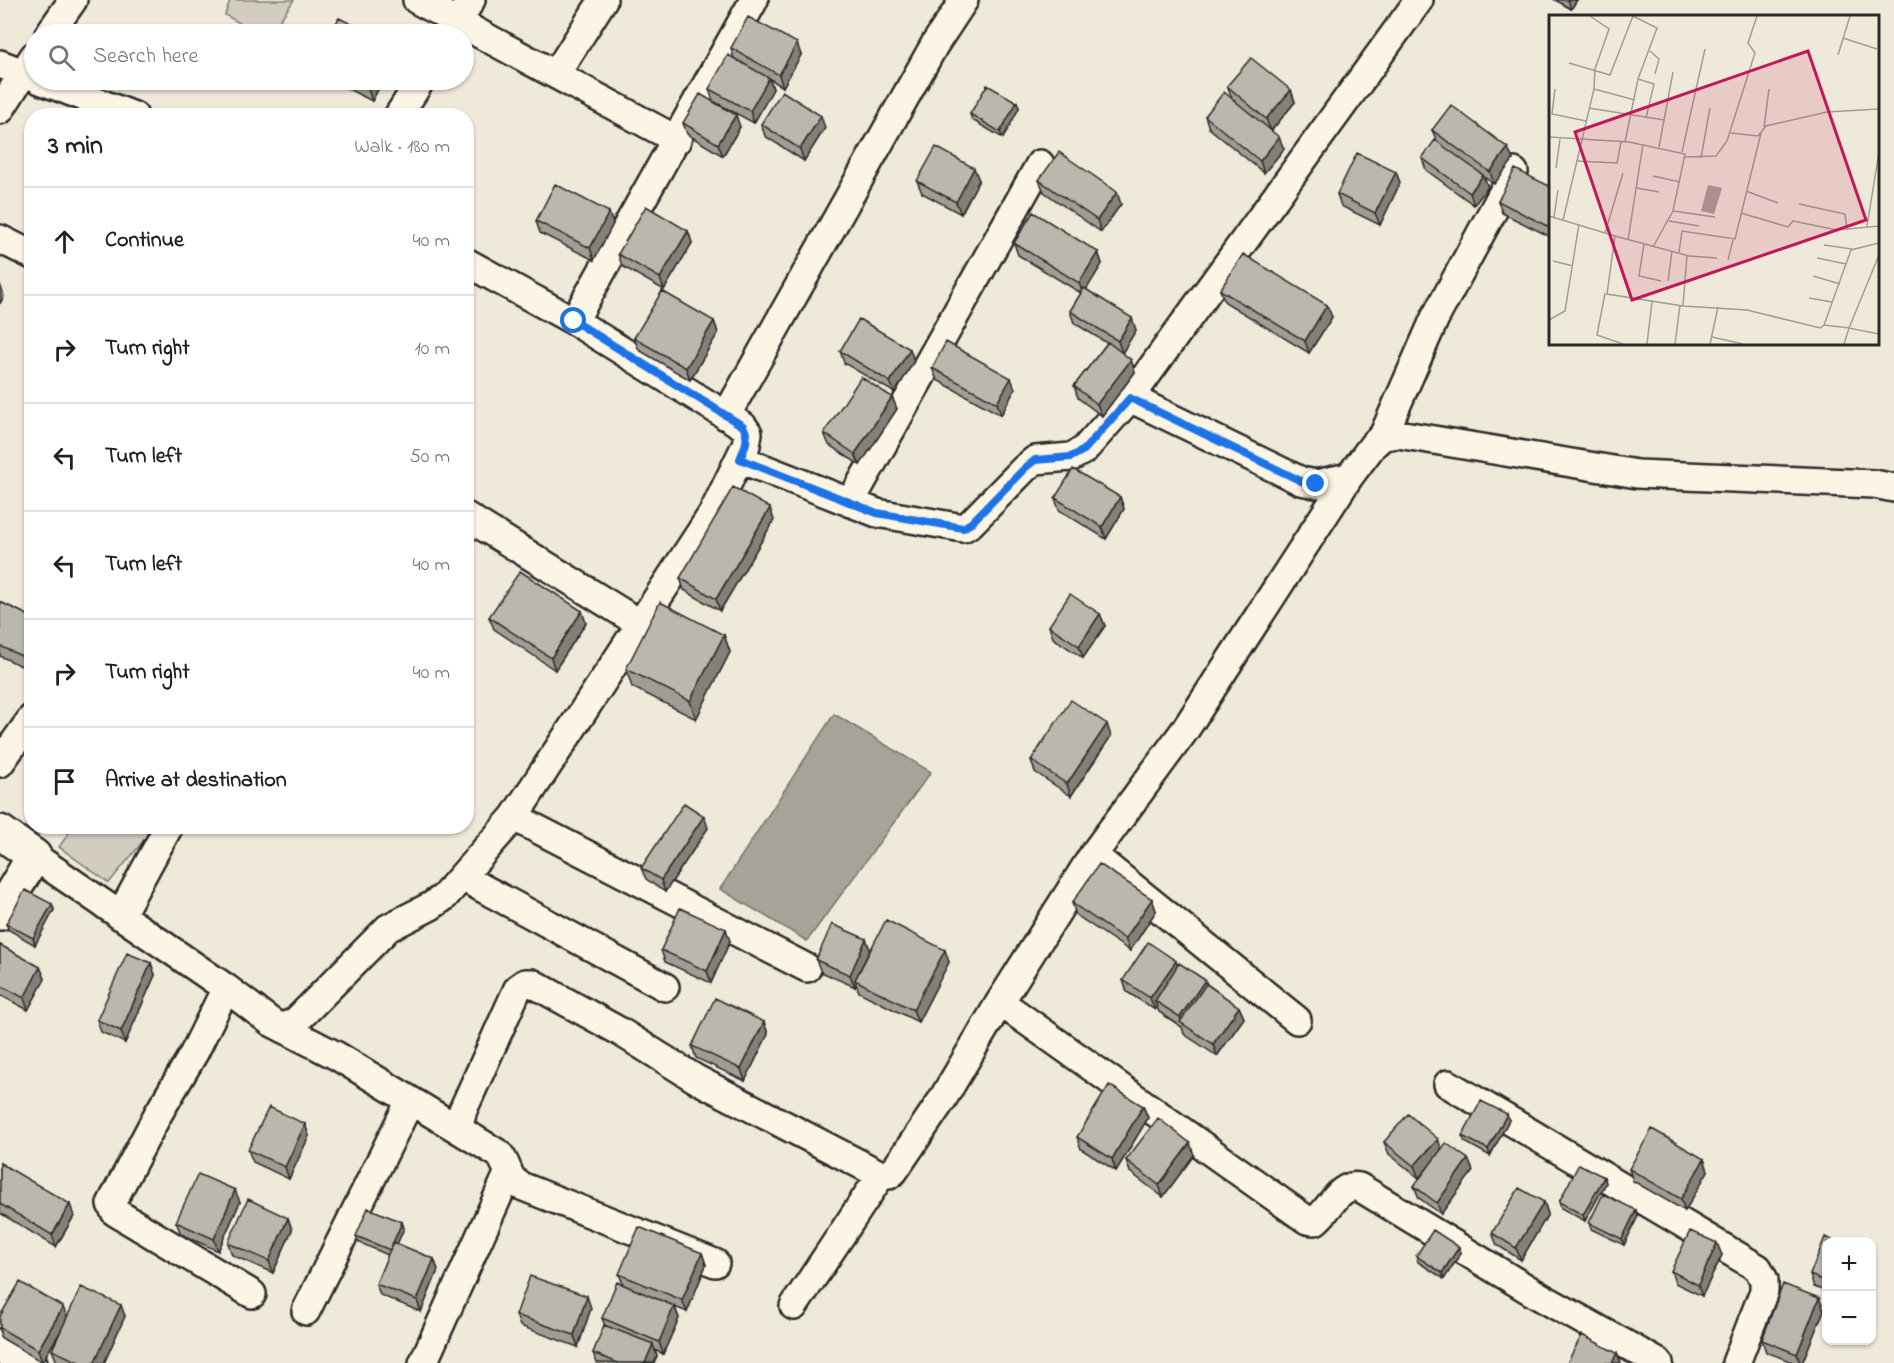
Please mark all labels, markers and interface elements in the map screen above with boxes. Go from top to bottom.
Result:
inset map [1549,15,1879,345]
search box [24,24,474,90]
icon: search [45,41,78,74]
text: Search here [93,41,198,73]
text: 3 min [48,128,103,166]
text: Walk · 180 m [354,133,450,162]
icon: ahead [48,225,81,258]
text: Continue [105,225,184,257]
text: 40 m [413,227,450,256]
route start [560,307,586,333]
icon: right [48,333,81,366]
text: Turn right [105,333,190,365]
text: 10 m [414,335,450,364]
icon: left [48,441,81,474]
text: Turn left [105,441,182,473]
text: 50 m [409,443,450,472]
route end [1302,470,1328,496]
icon: left [48,549,81,582]
text: Turn left [105,549,182,581]
text: 40 m [413,551,450,580]
icon: right [48,657,81,690]
text: Turn right [105,657,190,689]
text: 40 m [413,659,450,688]
icon: arrive [48,765,81,798]
text: Arrive at destination [105,765,287,797]
map controls [1822,1237,1876,1345]
button: + [1822,1237,1876,1291]
button: − [1822,1291,1876,1345]

